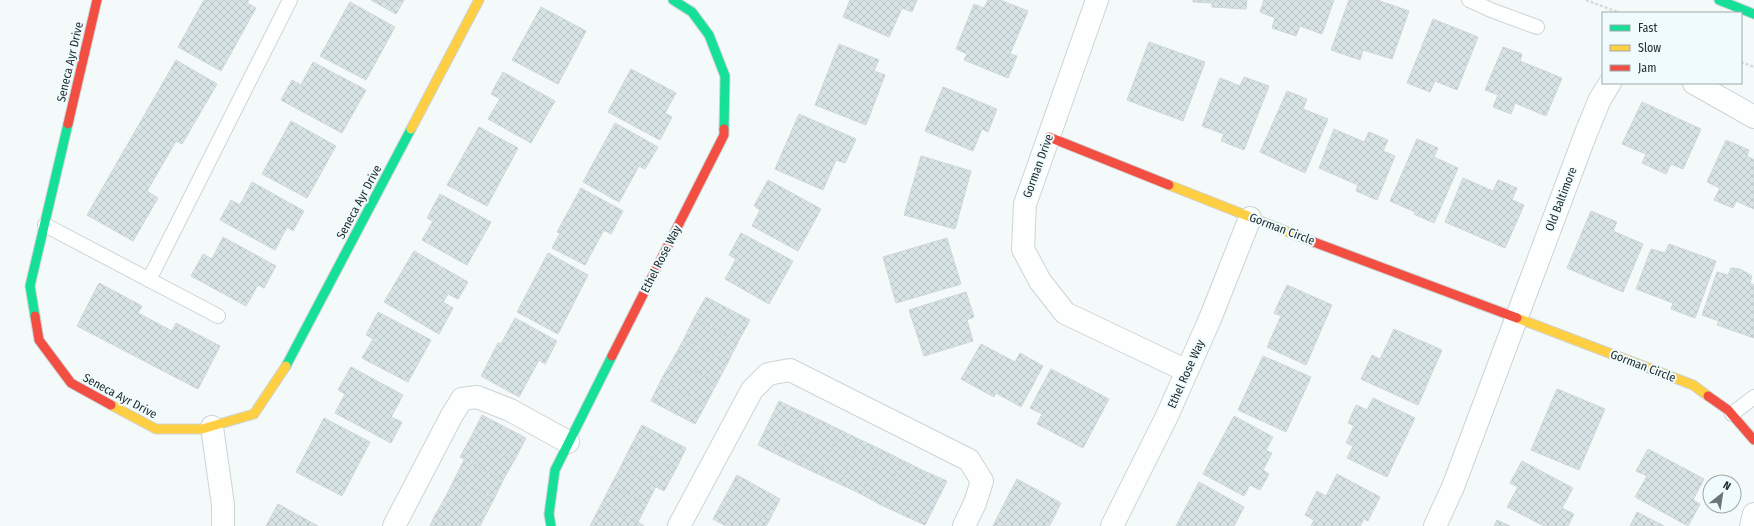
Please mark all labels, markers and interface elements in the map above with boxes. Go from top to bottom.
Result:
legend [1602,12,1742,84]
street label: Seneca Ayr Drive [54,20,86,103]
text: Fast [1638,21,1657,35]
text: Slow [1638,41,1661,55]
text: Jam [1638,61,1656,75]
street label: Gorman Drive [1020,132,1056,200]
street label: Seneca Ayr Drive [334,162,384,241]
street label: Old Baltimore [1542,165,1580,233]
street label: Gorman Circle [1247,210,1317,248]
street label: Ethel Rose Way [638,222,684,295]
street label: Ethel Rose Way [1165,337,1208,411]
street label: Gorman Circle [1608,347,1678,385]
street label: Seneca Ayr Drive [81,371,160,421]
north arrow [1702,474,1742,514]
text: N [1721,478,1733,493]

